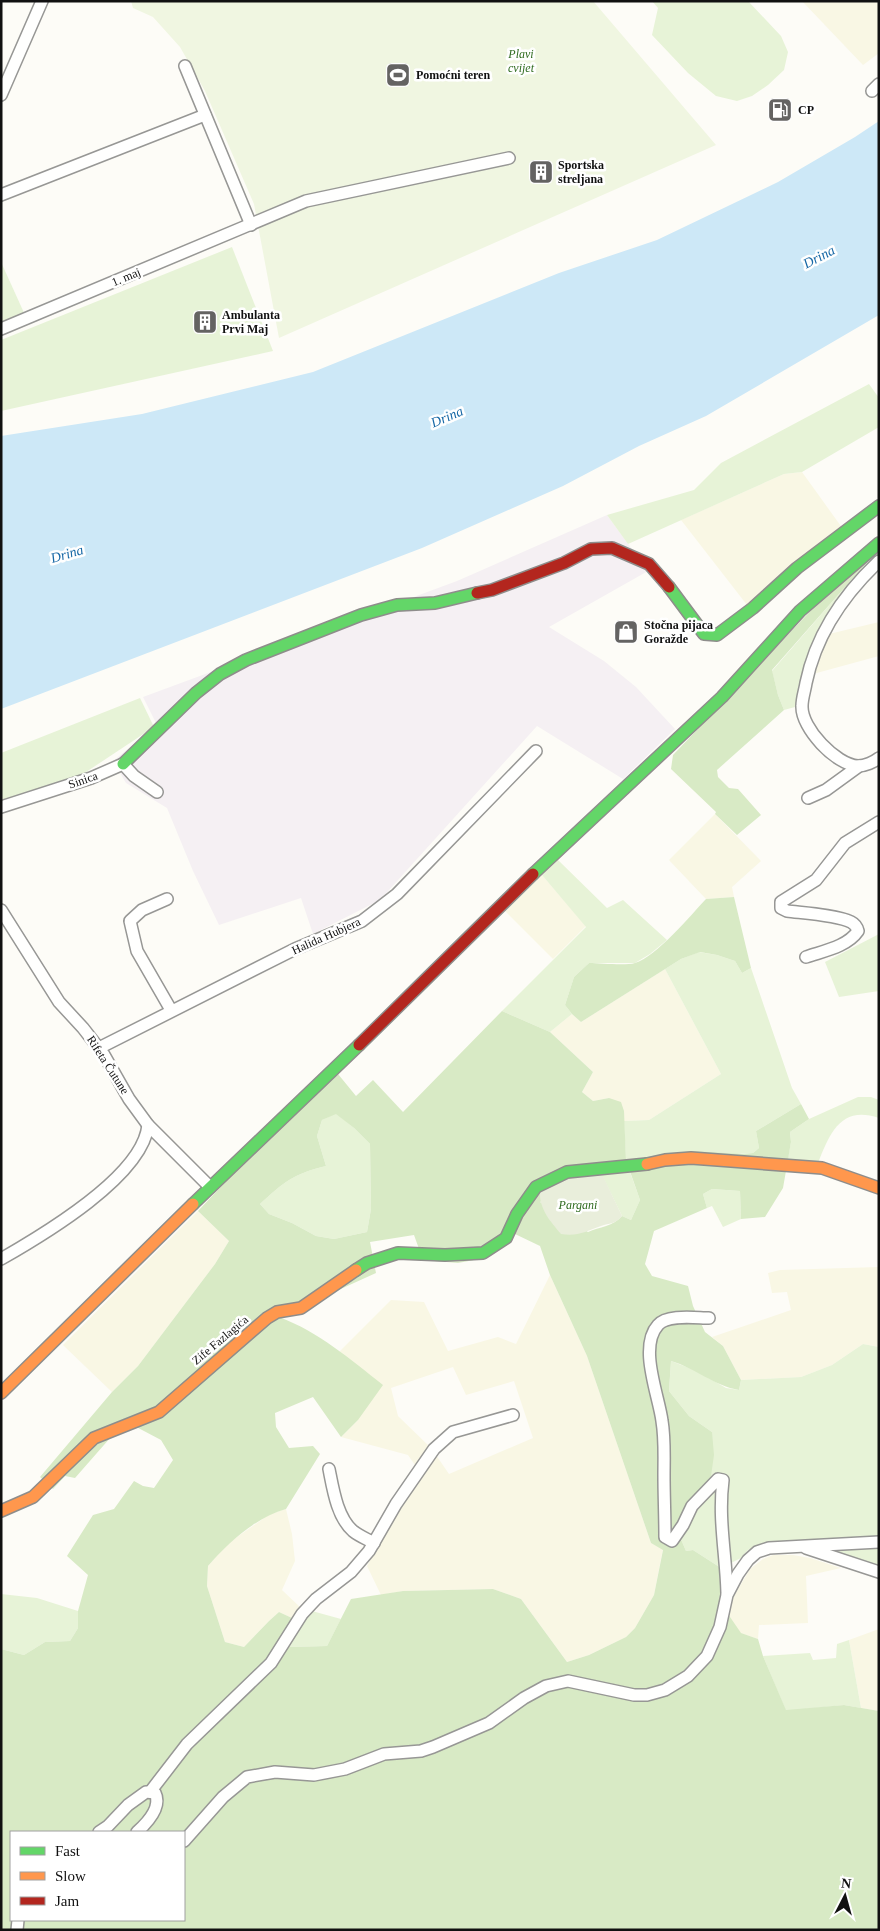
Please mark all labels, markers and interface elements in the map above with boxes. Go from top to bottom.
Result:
park label: Plavi cvijet [507,47,535,75]
sports icon: Pomoćni teren [385,62,411,88]
place label: Pomoćni teren [416,68,490,82]
fuel station icon: CP [767,97,793,123]
place label: CP [798,103,814,117]
place label: Sportska streljana [558,158,604,186]
building icon: Sportska streljana [528,159,554,185]
water label: Drina [800,243,837,272]
street label: 1. maj [109,265,143,289]
place label: Ambulanta Prvi Maj [222,308,280,336]
building icon: Ambulanta Prvi Maj [192,309,218,335]
water label: Drina [428,404,465,431]
water label: Drina [48,542,85,566]
place label: Stočna pijaca Goražde [644,618,713,646]
shop icon: Stočna pijaca Goražde [613,619,639,645]
street label: Sinica [67,768,100,792]
street label: Halida Hubjera [290,914,363,957]
street label: Rifeta Čutune [84,1033,132,1097]
park label: Pargani [558,1198,597,1212]
street label: Zife Fazlagića [189,1312,251,1368]
legend [10,1831,185,1921]
text: Fast [55,1843,81,1859]
text: Slow [55,1868,86,1884]
north arrow [820,1871,870,1921]
text: N [840,1876,852,1892]
text: Jam [55,1893,79,1909]

